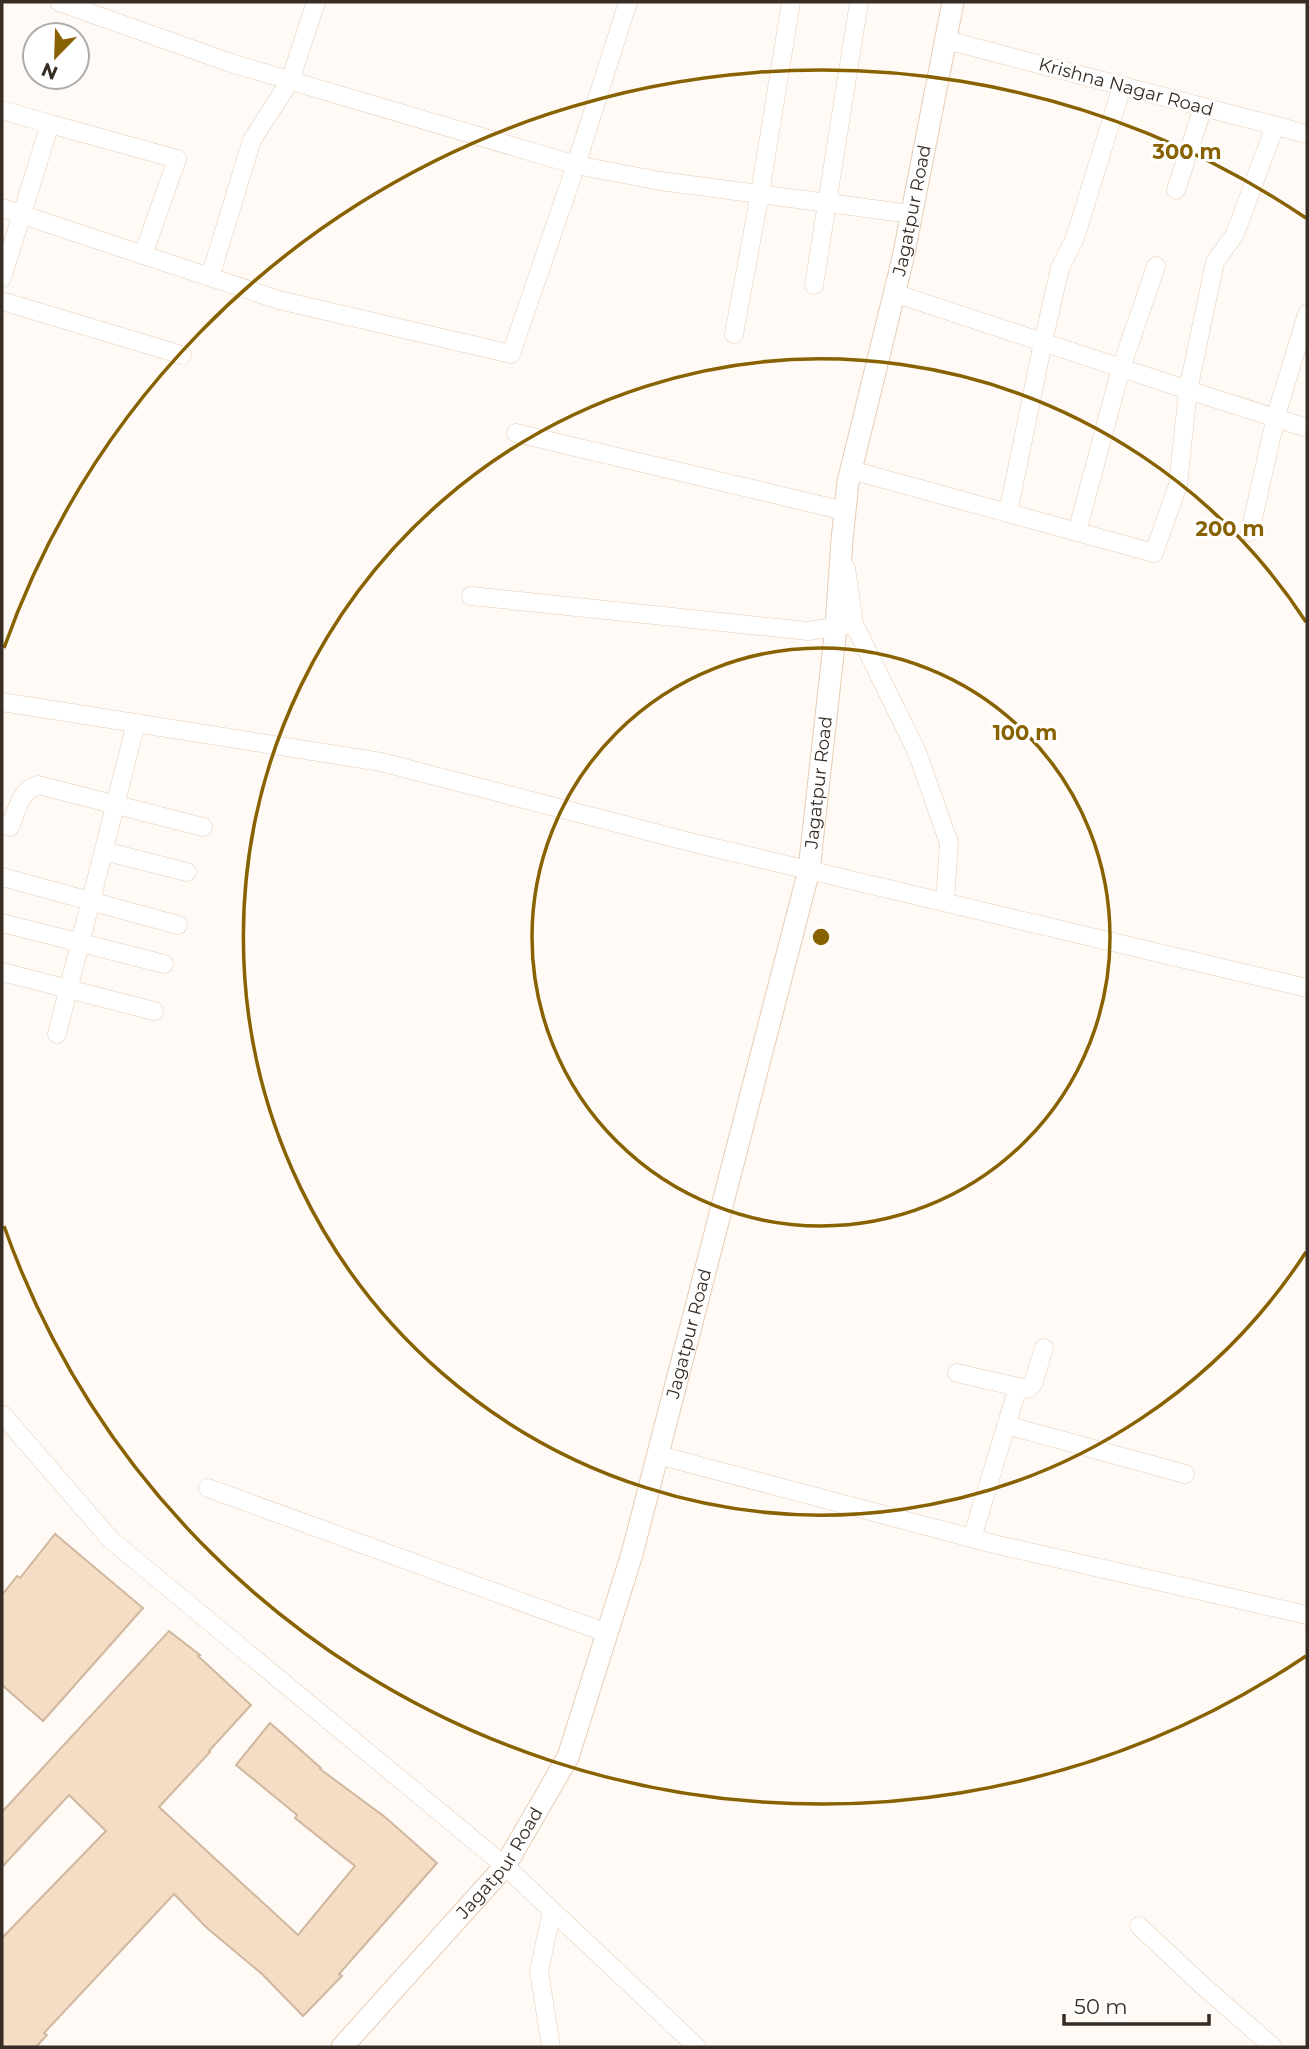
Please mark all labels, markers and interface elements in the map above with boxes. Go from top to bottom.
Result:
north arrow [21,21,91,91]
street label: Krishna Nagar Road [1036,53,1216,121]
text: N [38,58,61,85]
text: 300 m [1152,139,1221,164]
street label: Jagatpur Road [888,143,936,279]
text: 200 m [1196,516,1264,541]
street label: Jagatpur Road [800,715,837,851]
text: 100 m [993,720,1057,745]
centre of rings [809,925,833,949]
street label: Jagatpur Road [661,1266,716,1402]
street label: Jagatpur Road [451,1803,548,1924]
scale bar [1064,1982,1209,2026]
text: 50 m [1074,1994,1128,2019]

